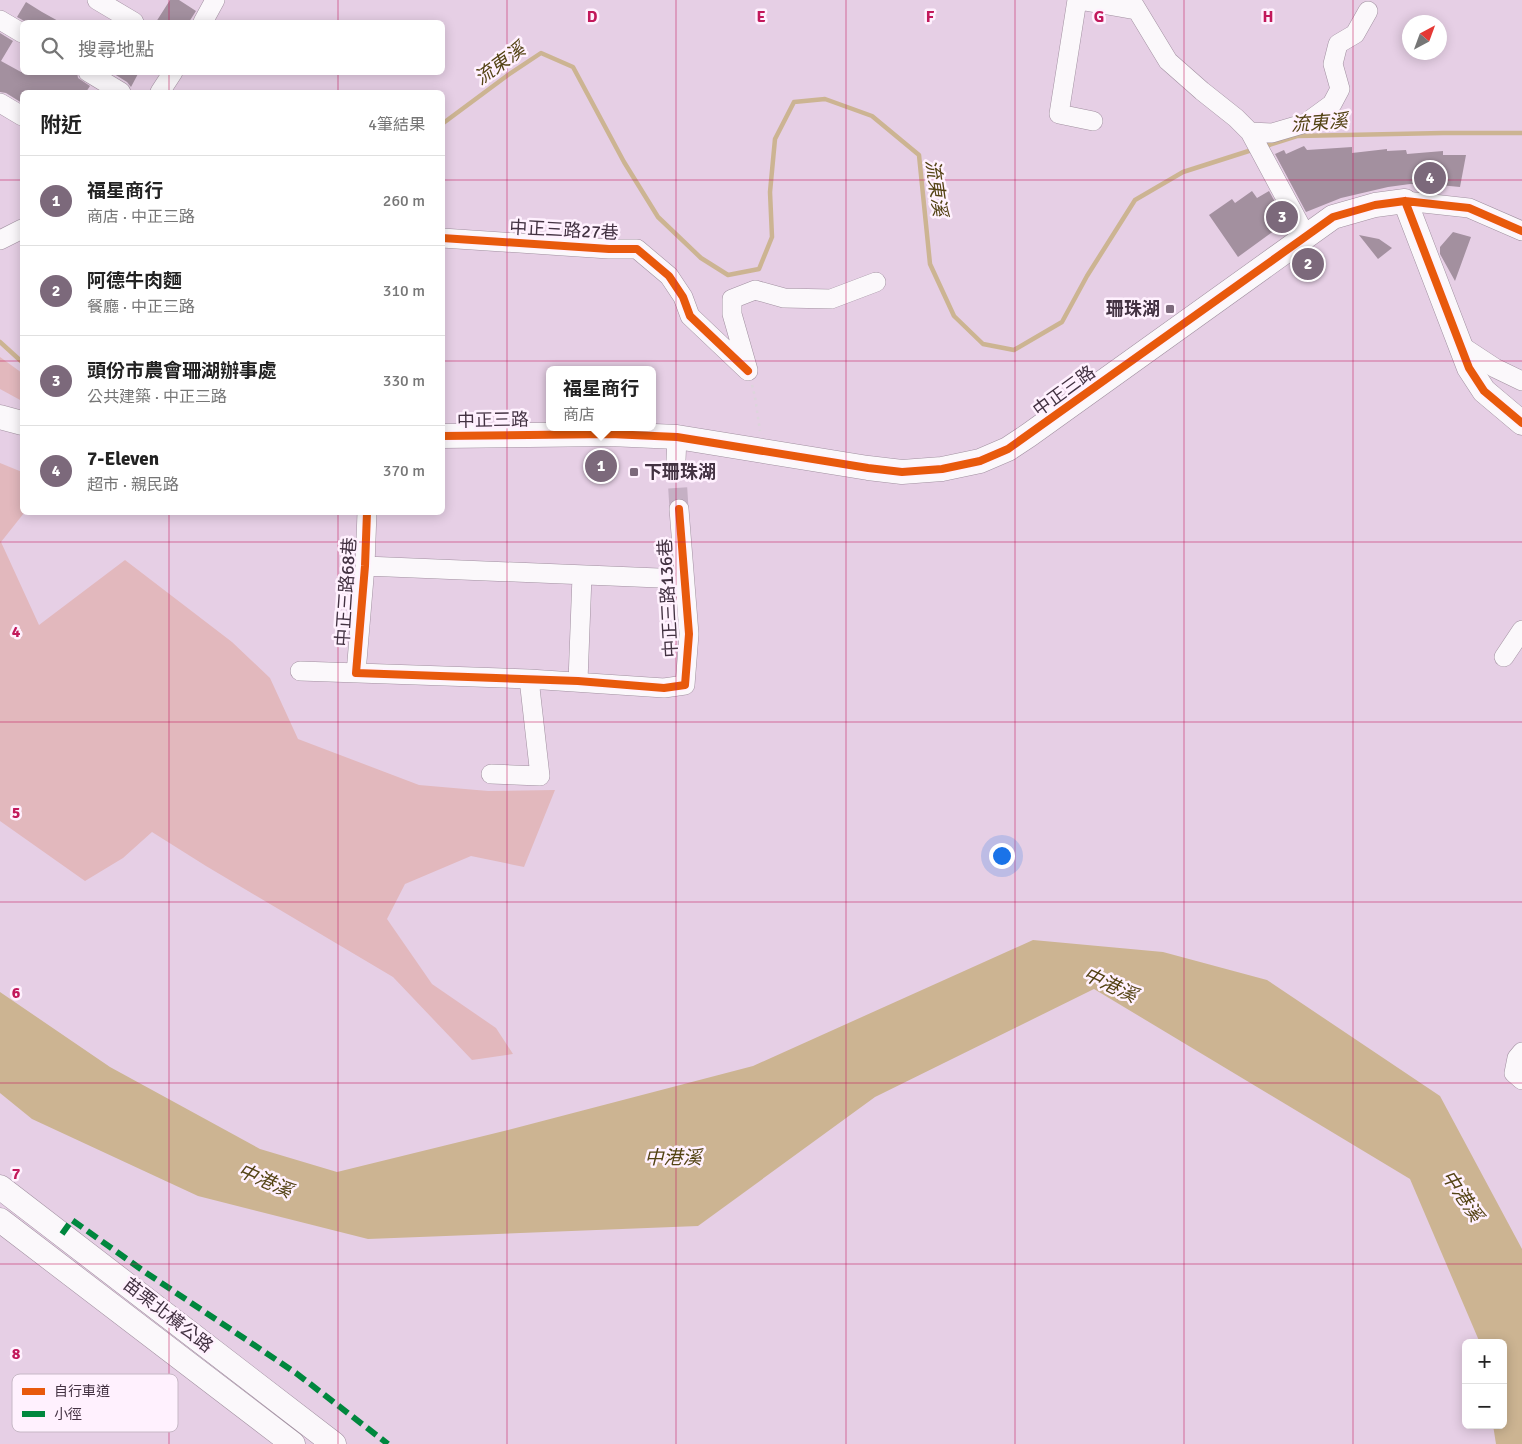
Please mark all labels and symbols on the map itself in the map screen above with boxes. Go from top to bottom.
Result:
text: D [587,7,598,27]
text: E [756,7,766,27]
text: F [926,7,935,27]
text: G [1094,7,1104,27]
text: H [1263,7,1273,27]
north arrow [1402,15,1447,60]
water label: 流東溪 [470,36,533,90]
water label: 流東溪 [1290,109,1351,137]
water label: 流東溪 [920,158,952,221]
pin: 4 [1414,159,1446,197]
pin: 3 [1266,198,1298,236]
street label: 中正三路27巷 [509,216,619,244]
pin: 2 [1292,245,1324,283]
place label: 珊珠湖 [1106,298,1160,320]
marker: 珊珠湖 [1164,303,1176,315]
street label: 中正三路 [1028,361,1100,421]
street label: 中正三路 [457,408,529,432]
pin: 1 [585,447,617,485]
place label: 下珊珠湖 [644,461,716,483]
marker: 下珊珠湖 [628,466,640,478]
street label: 中正三路68巷 [331,537,361,647]
street label: 中正三路136巷 [654,538,682,658]
text: 4 [12,622,21,642]
text: 5 [12,803,20,823]
your location [989,843,1015,869]
water label: 中港溪 [1079,962,1144,1009]
text: 6 [12,983,21,1003]
water label: 中港溪 [644,1146,704,1170]
water label: 中港溪 [234,1158,299,1205]
text: 7 [12,1164,21,1184]
water label: 中港溪 [1436,1166,1490,1229]
street label: 苗栗北橫公路 [119,1273,217,1357]
text: 8 [12,1344,21,1364]
legend [12,1374,178,1432]
text: 自行車道 [54,1383,110,1400]
text: 小徑 [54,1406,82,1423]

